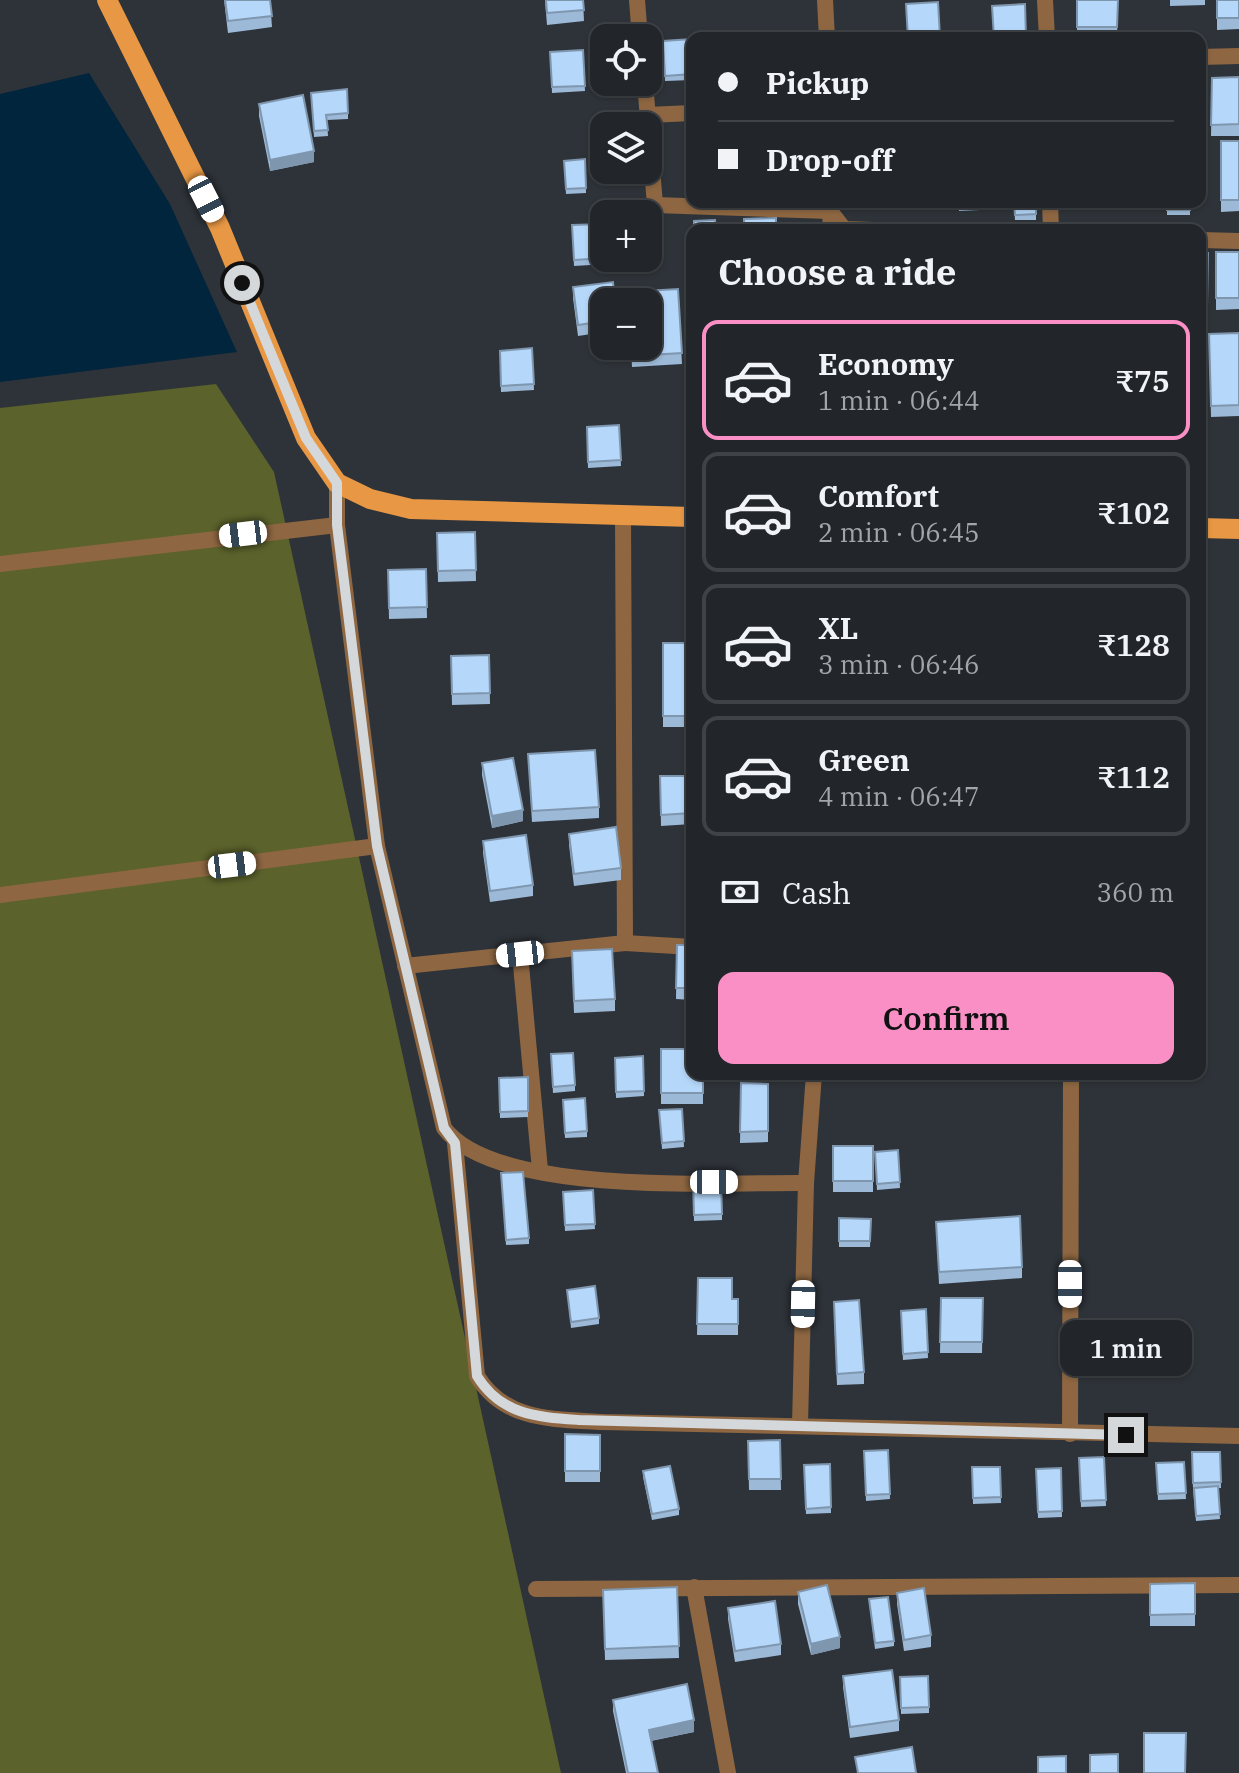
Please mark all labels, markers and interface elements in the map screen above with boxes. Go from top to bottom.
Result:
map controls [590,24,662,360]
button: locate [590,24,662,96]
text: Pickup [766,63,869,102]
button: layers [590,112,662,184]
text: Drop-off [766,140,894,179]
car [184,172,228,226]
button: + [590,200,662,272]
text: Choose a ride [718,248,957,295]
route start [224,265,260,301]
button: − [590,288,662,360]
icon: car [722,344,794,416]
text: Economy [818,344,954,383]
text: ₹75 [1115,361,1170,400]
text: 1 min · 06:44 [818,383,980,417]
icon: car [722,476,794,548]
text: Comfort [818,476,939,515]
text: ₹102 [1097,493,1170,532]
text: 2 min · 06:45 [818,515,980,549]
car [218,519,268,549]
icon: car [722,608,794,680]
text: XL [818,608,858,647]
text: ₹128 [1097,625,1170,664]
text: 3 min · 06:46 [818,647,980,681]
icon: car [722,740,794,812]
text: Green [818,740,910,779]
text: ₹112 [1097,757,1170,796]
text: 4 min · 06:47 [818,779,980,813]
car [207,850,257,880]
icon: cash [718,870,762,914]
text: Cash [782,873,851,912]
text: 360 m [1096,875,1174,909]
car [495,940,545,968]
button: Confirm [718,972,1174,1064]
car [690,1170,738,1194]
car [1058,1260,1082,1308]
car [791,1280,815,1328]
callout: 1 min [1060,1319,1192,1375]
text: 1 min [1090,1331,1162,1365]
route end [1108,1417,1144,1453]

